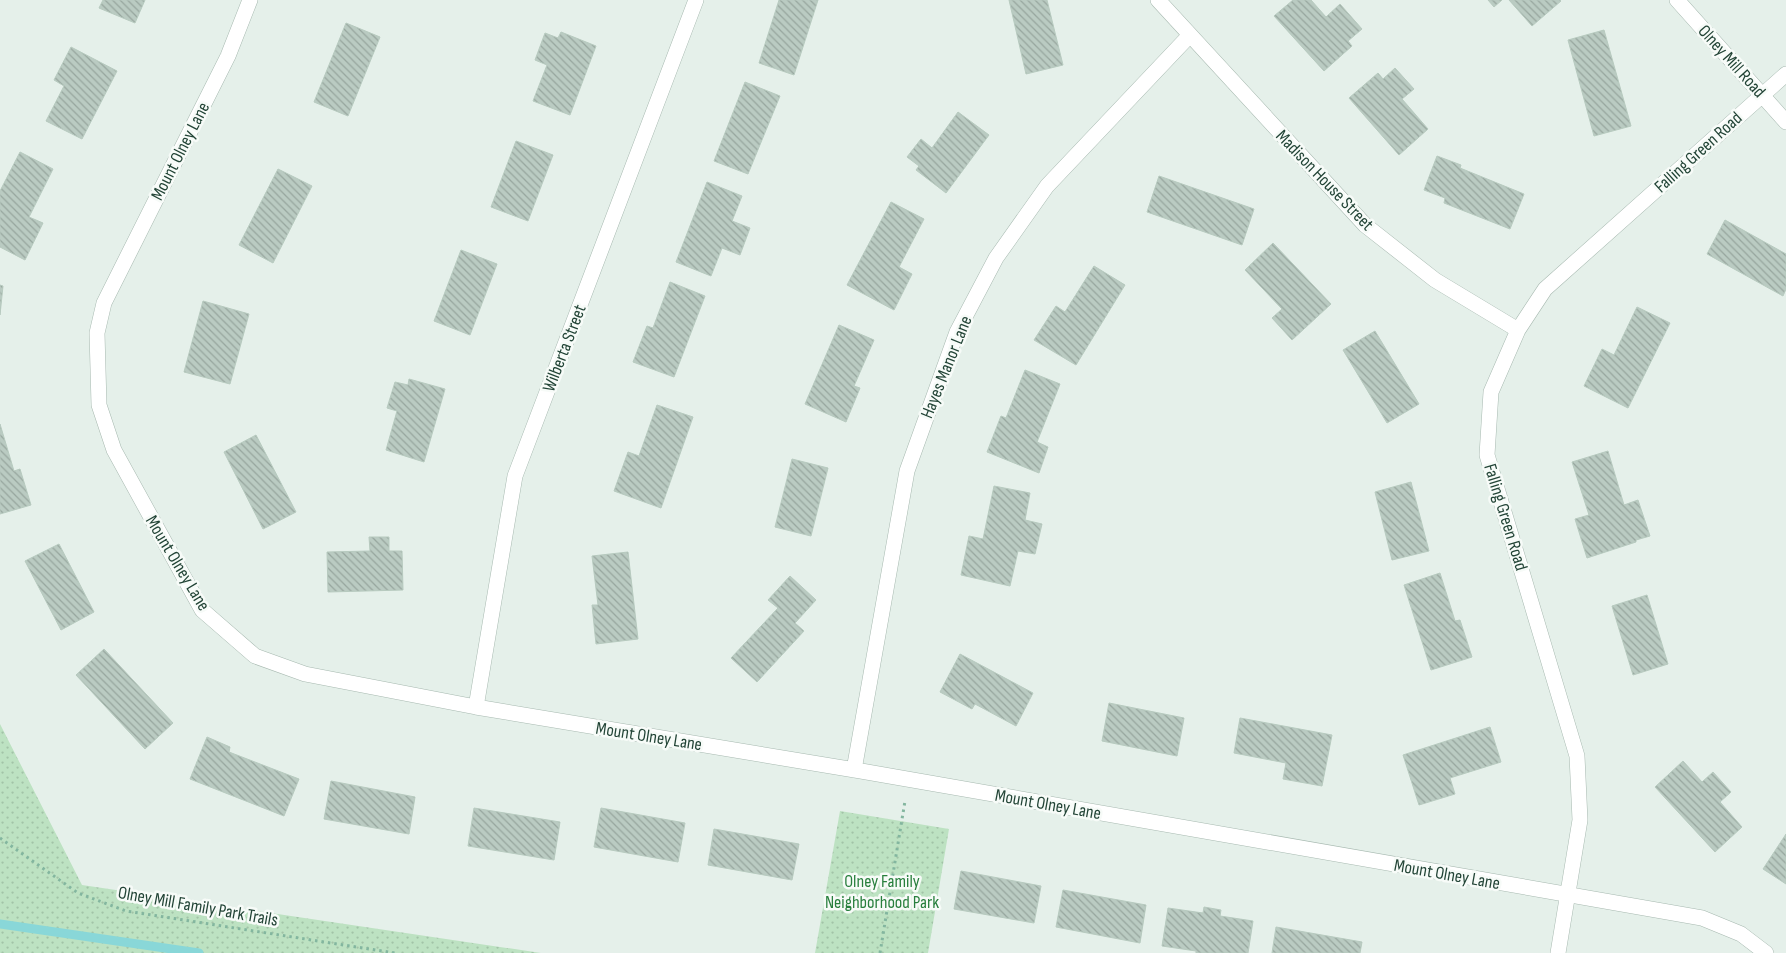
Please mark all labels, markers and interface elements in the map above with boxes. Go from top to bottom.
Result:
street label: Olney Mill Road [1694,21,1770,102]
street label: Mount Olney Lane [147,99,214,204]
street label: Falling Green Road [1650,108,1746,197]
street label: Madison House Street [1271,126,1378,235]
street label: Wilberta Street [538,301,591,395]
street label: Hayes Manor Lane [916,313,977,422]
street label: Falling Green Road [1479,461,1532,573]
street label: Mount Olney Lane [141,512,214,615]
street label: Mount Olney Lane [594,718,704,755]
street label: Mount Olney Lane [993,785,1103,824]
street label: Mount Olney Lane [1392,855,1502,894]
park label: Olney Family Neighborhood Park [825,871,939,913]
street label: Olney Mill Family Park Trails [116,882,280,931]

